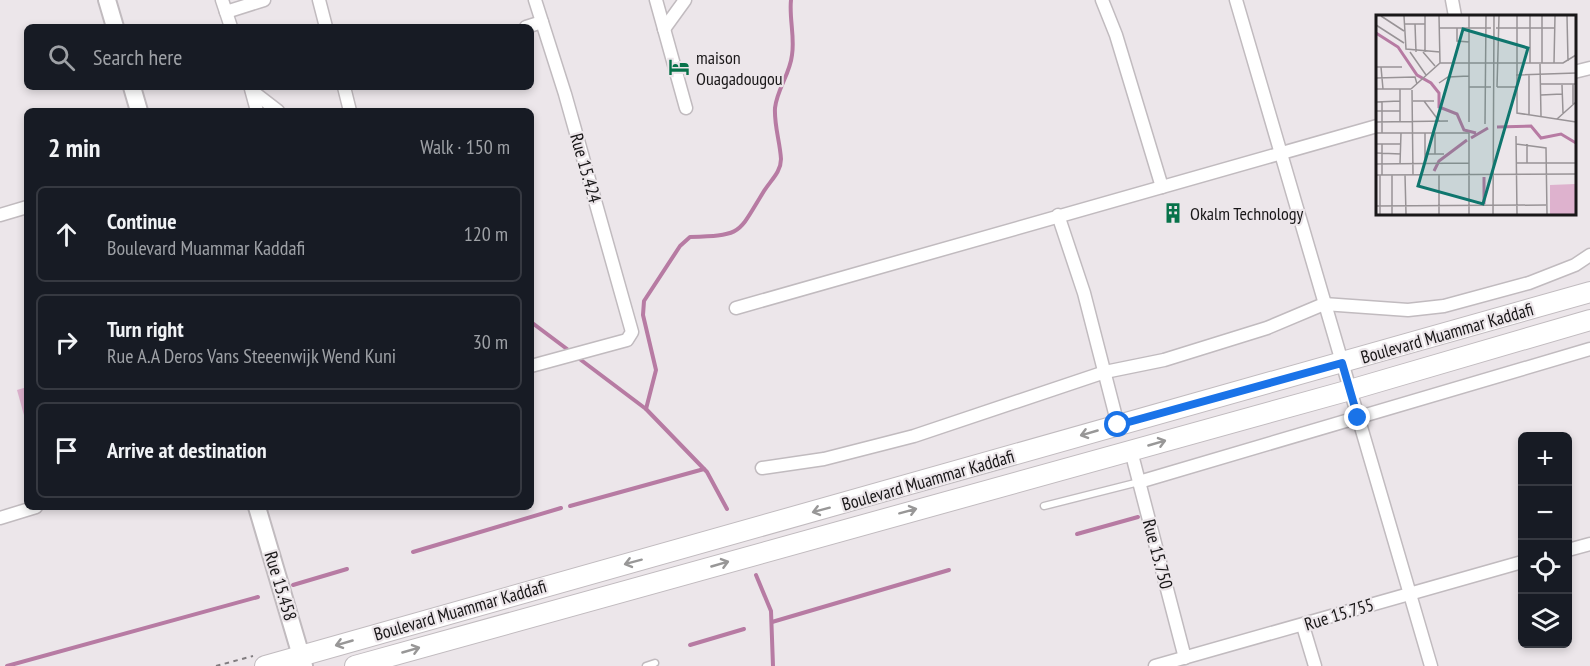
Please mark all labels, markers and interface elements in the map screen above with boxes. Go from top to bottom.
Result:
inset map [1376,15,1575,214]
search box [24,24,534,90]
icon: search [45,41,78,74]
text: Search here [93,43,182,71]
place label: maison Ouagadougou [696,46,783,90]
hotel icon: maison Ouagadougou [667,55,691,79]
text: 2 min [48,131,101,164]
street label: Rue 15.424 [565,131,607,205]
text: Walk · 150 m [420,134,510,160]
building icon: Okalm Technology [1161,201,1185,225]
place label: Okalm Technology [1190,202,1304,225]
text: Continue [107,207,177,235]
icon: ahead [50,218,83,251]
text: 120 m [464,221,508,247]
text: Boulevard Muammar Kaddafi [107,235,305,261]
street label: Boulevard Muammar Kaddafi [1358,297,1536,369]
text: Turn right [107,315,184,343]
icon: right [50,326,83,359]
text: 30 m [473,329,508,355]
text: Rue A.A Deros Vans Steeenwijk Wend Kuni [107,343,396,369]
route end [1344,404,1370,430]
route start [1104,411,1130,437]
one-way arrow [1080,428,1099,439]
map controls [1518,432,1572,648]
button: + [1518,432,1572,486]
icon: arrive [50,434,83,467]
text: Arrive at destination [107,436,267,464]
one-way arrow [1147,437,1166,449]
street label: Boulevard Muammar Kaddafi [839,444,1017,516]
button: − [1518,486,1572,540]
one-way arrow [812,505,831,516]
one-way arrow [898,505,917,516]
street label: Rue 15.750 [1138,517,1178,591]
button: locate [1518,540,1572,594]
street label: Rue 15.458 [260,548,302,624]
one-way arrow [624,556,643,568]
one-way arrow [710,557,729,569]
street label: Boulevard Muammar Kaddafi [371,574,549,646]
street label: Rue 15.755 [1301,593,1377,635]
button: layers [1518,594,1572,648]
one-way arrow [335,638,354,649]
one-way arrow [401,644,420,655]

